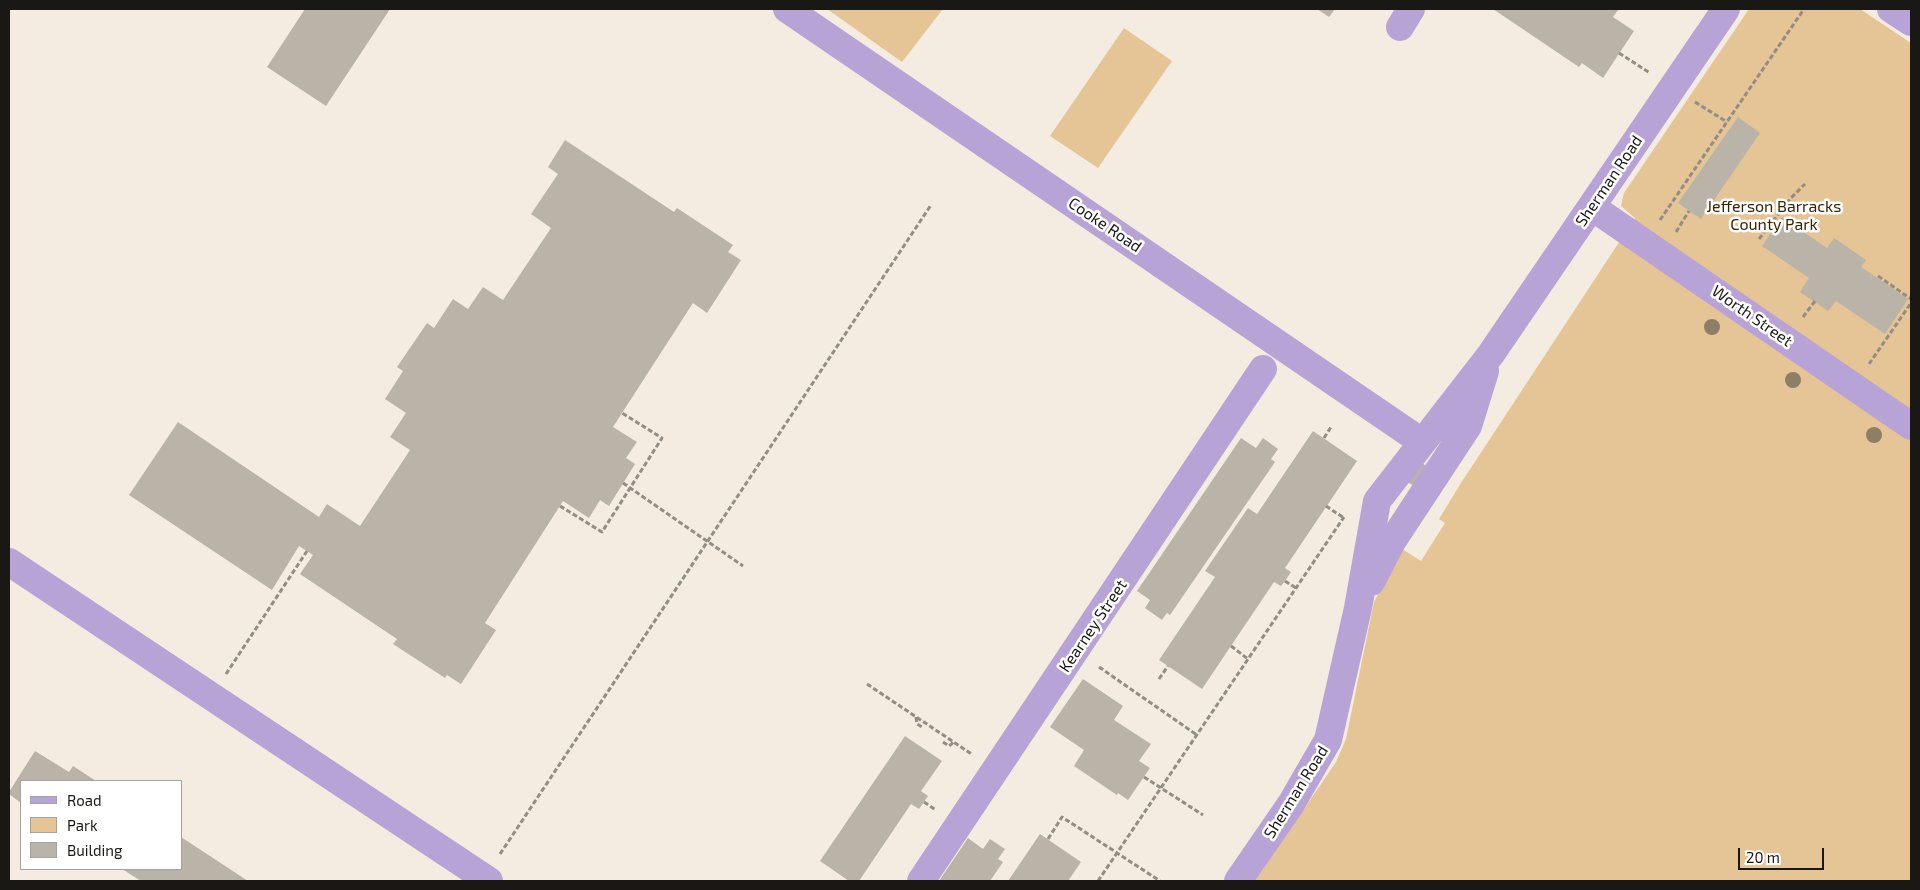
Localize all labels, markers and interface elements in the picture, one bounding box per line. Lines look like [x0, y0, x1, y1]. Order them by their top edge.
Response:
street label: Sherman Road [1571, 132, 1647, 230]
street label: Cooke Road [1065, 193, 1145, 257]
park label: Jefferson Barracks County Park [1707, 197, 1841, 235]
street label: Worth Street [1708, 281, 1796, 351]
street label: Kearney Street [1055, 576, 1131, 676]
street label: Sherman Road [1260, 742, 1332, 842]
legend [20, 780, 182, 870]
text: Road [67, 791, 102, 809]
text: Park [67, 816, 98, 834]
scale bar [1740, 838, 1826, 870]
text: Building [67, 841, 122, 859]
text: 20 m [1746, 848, 1780, 866]

